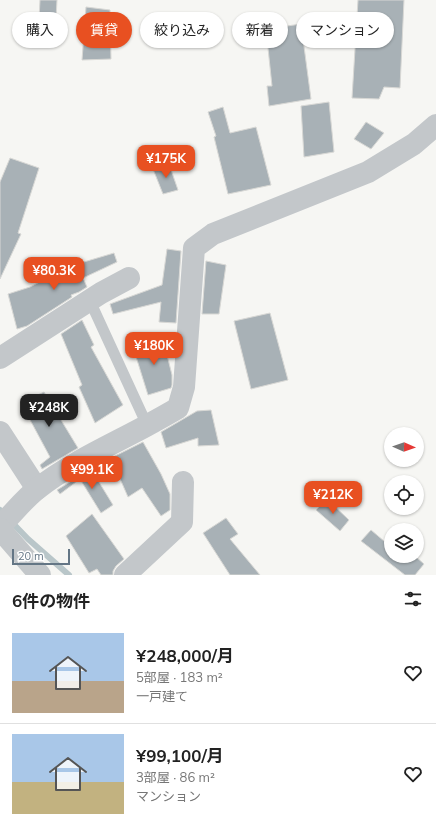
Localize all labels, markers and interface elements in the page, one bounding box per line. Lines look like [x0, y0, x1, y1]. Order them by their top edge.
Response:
chip: 購入 [12, 12, 68, 48]
chip: 賃貸 [76, 12, 132, 48]
chip: 絞り込み [140, 12, 224, 48]
chip: 新着 [232, 12, 288, 48]
chip: マンション [296, 12, 394, 48]
pin: ¥175K [138, 145, 194, 179]
text: ¥175K [146, 150, 186, 166]
pin: ¥80.3K [21, 257, 87, 291]
text: ¥80.3K [32, 262, 76, 278]
pin: ¥180K [126, 332, 182, 366]
text: ¥180K [134, 337, 174, 353]
pin: ¥248K [21, 394, 77, 428]
text: ¥248K [29, 399, 69, 415]
north arrow [384, 427, 424, 467]
map controls [384, 427, 424, 563]
pin: ¥99.1K [59, 456, 125, 490]
text: ¥99.1K [70, 461, 114, 477]
button: locate [384, 475, 424, 515]
pin: ¥212K [305, 481, 361, 515]
text: ¥212K [313, 486, 353, 502]
button: layers [384, 523, 424, 563]
scale bar [12, 547, 70, 566]
text: 20 m [18, 549, 44, 563]
icon: filters [402, 588, 424, 610]
text: 6件の物件 [12, 590, 90, 611]
text: ¥248,000/月 [136, 645, 234, 666]
icon: home [44, 649, 92, 697]
icon: heart [402, 662, 424, 684]
text: 5部屋 · 183 m² [136, 669, 223, 685]
text: 一戸建て [136, 688, 188, 704]
text: ¥99,100/月 [136, 745, 224, 766]
icon: home [44, 750, 92, 798]
icon: heart [402, 763, 424, 785]
text: 3部屋 · 86 m² [136, 769, 215, 785]
text: マンション [136, 788, 201, 804]

